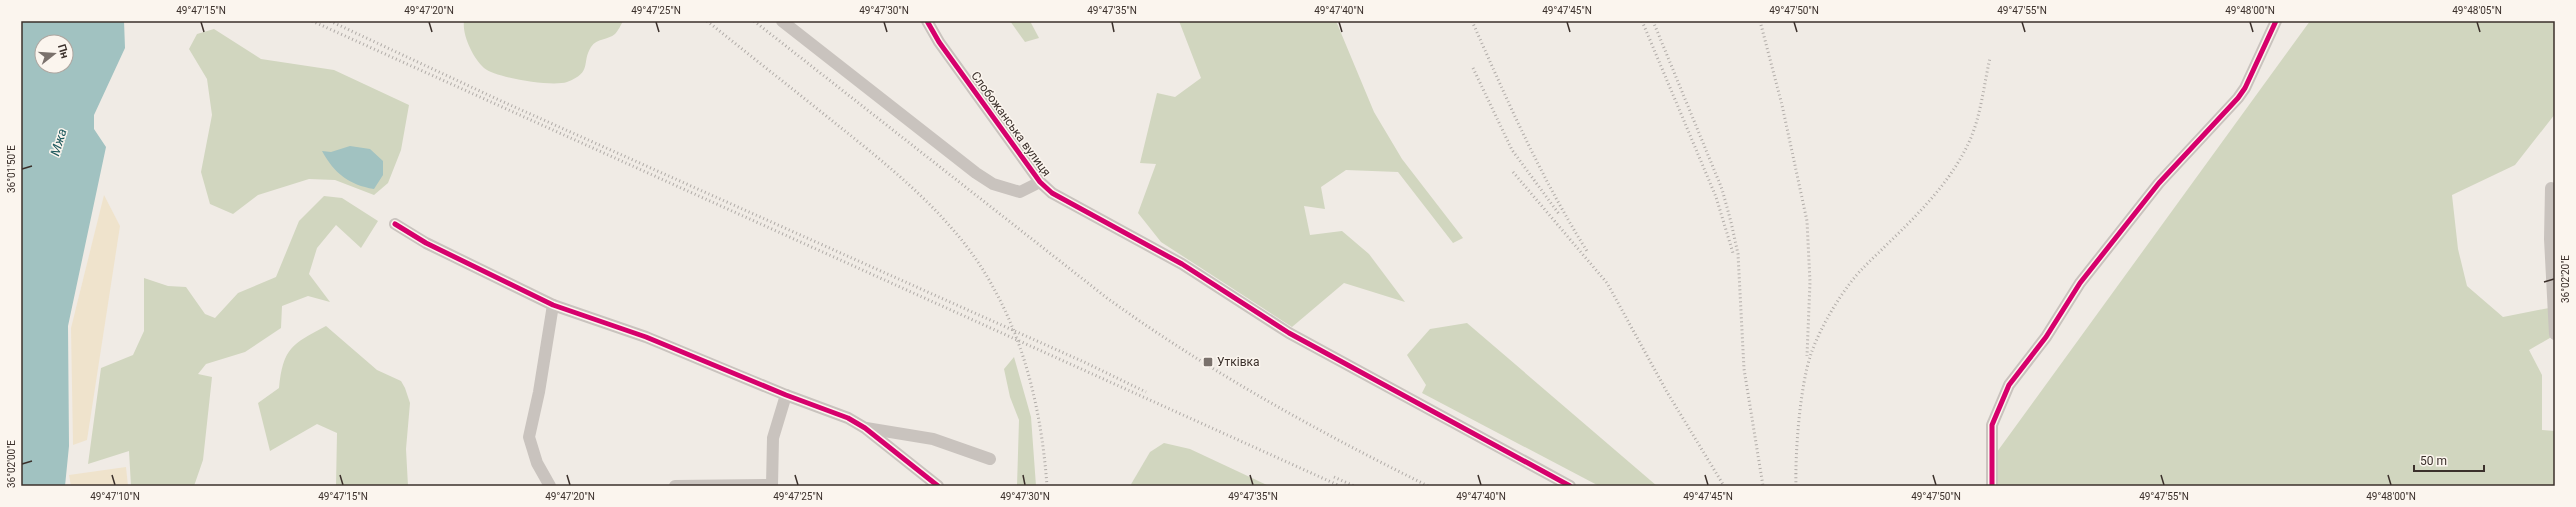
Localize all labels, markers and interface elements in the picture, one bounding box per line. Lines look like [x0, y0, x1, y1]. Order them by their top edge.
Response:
text: 49°47'15"N [176, 5, 226, 16]
text: 49°47'20"N [404, 5, 454, 16]
text: 49°47'25"N [631, 5, 681, 16]
text: 49°47'30"N [859, 5, 909, 16]
text: 49°47'35"N [1087, 5, 1137, 16]
text: 49°47'40"N [1314, 5, 1364, 16]
text: 49°47'45"N [1542, 5, 1592, 16]
text: 49°47'50"N [1769, 5, 1819, 16]
text: 49°47'55"N [1997, 5, 2047, 16]
text: 49°48'00"N [2225, 5, 2275, 16]
text: 49°48'05"N [2452, 5, 2502, 16]
north arrow [34, 34, 74, 74]
text: Пн [55, 43, 71, 60]
street label: Слобожанська вулиця [968, 69, 1054, 179]
water label: Мжа [47, 127, 70, 158]
text: 36°01'50"E [6, 145, 17, 193]
text: 36°02'20"E [2560, 255, 2571, 303]
place label: Уткiвка [1217, 355, 1260, 369]
marker: Уткiвка [1202, 356, 1214, 368]
text: 36°02'00"E [6, 440, 17, 488]
scale bar [2414, 447, 2484, 473]
text: 50 m [2420, 454, 2447, 468]
text: 49°47'10"N [90, 491, 140, 502]
text: 49°47'15"N [318, 491, 368, 502]
text: 49°47'20"N [545, 491, 595, 502]
text: 49°47'25"N [773, 491, 823, 502]
text: 49°47'30"N [1000, 491, 1050, 502]
text: 49°47'35"N [1228, 491, 1278, 502]
text: 49°47'40"N [1456, 491, 1506, 502]
text: 49°47'45"N [1683, 491, 1733, 502]
text: 49°47'50"N [1911, 491, 1961, 502]
text: 49°47'55"N [2139, 491, 2189, 502]
text: 49°48'00"N [2366, 491, 2416, 502]

